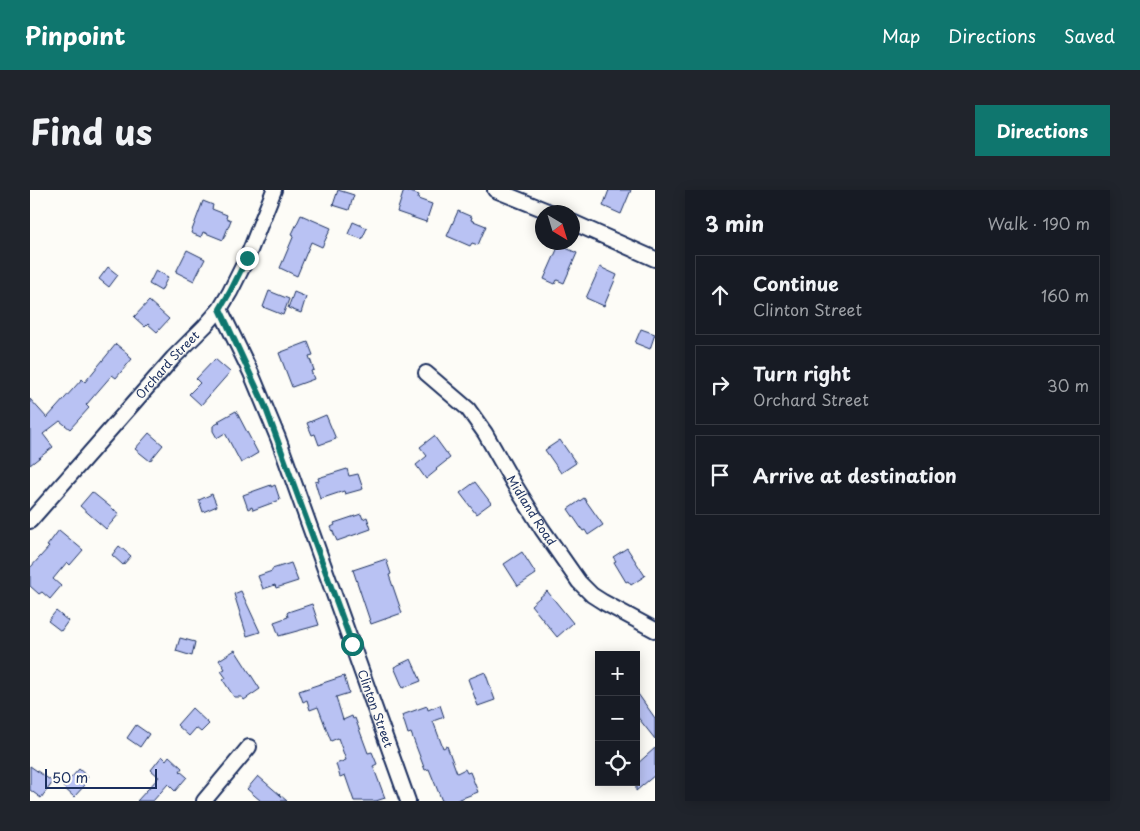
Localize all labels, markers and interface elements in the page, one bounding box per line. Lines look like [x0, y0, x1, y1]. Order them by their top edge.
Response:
text: Pinpoint [25, 17, 126, 53]
text: Map [882, 22, 920, 49]
text: Directions [948, 22, 1036, 49]
text: Saved [1064, 22, 1115, 49]
text: Find us [30, 104, 152, 157]
button: Directions [975, 105, 1110, 156]
north arrow [535, 205, 580, 250]
text: 3 min [705, 207, 764, 239]
text: Walk · 190 m [988, 211, 1090, 235]
route end [236, 247, 259, 270]
text: Continue [753, 269, 839, 297]
icon: ahead [706, 281, 734, 309]
text: 160 m [1041, 283, 1089, 307]
text: Clinton Street [753, 297, 862, 321]
street label: Orchard Street [131, 326, 203, 403]
text: Turn right [753, 359, 851, 387]
icon: right [706, 371, 734, 399]
text: 30 m [1047, 373, 1089, 397]
text: Orchard Street [753, 387, 869, 411]
icon: arrive [706, 461, 734, 489]
text: Arrive at destination [753, 461, 957, 489]
street label: Midland Road [503, 472, 561, 549]
route start [341, 633, 364, 656]
map controls [595, 651, 640, 786]
button: + [595, 651, 640, 696]
street label: Clinton Street [354, 667, 398, 750]
button: − [595, 696, 640, 741]
button: locate [595, 741, 640, 786]
scale bar [45, 766, 158, 789]
text: 50 m [52, 767, 88, 788]

